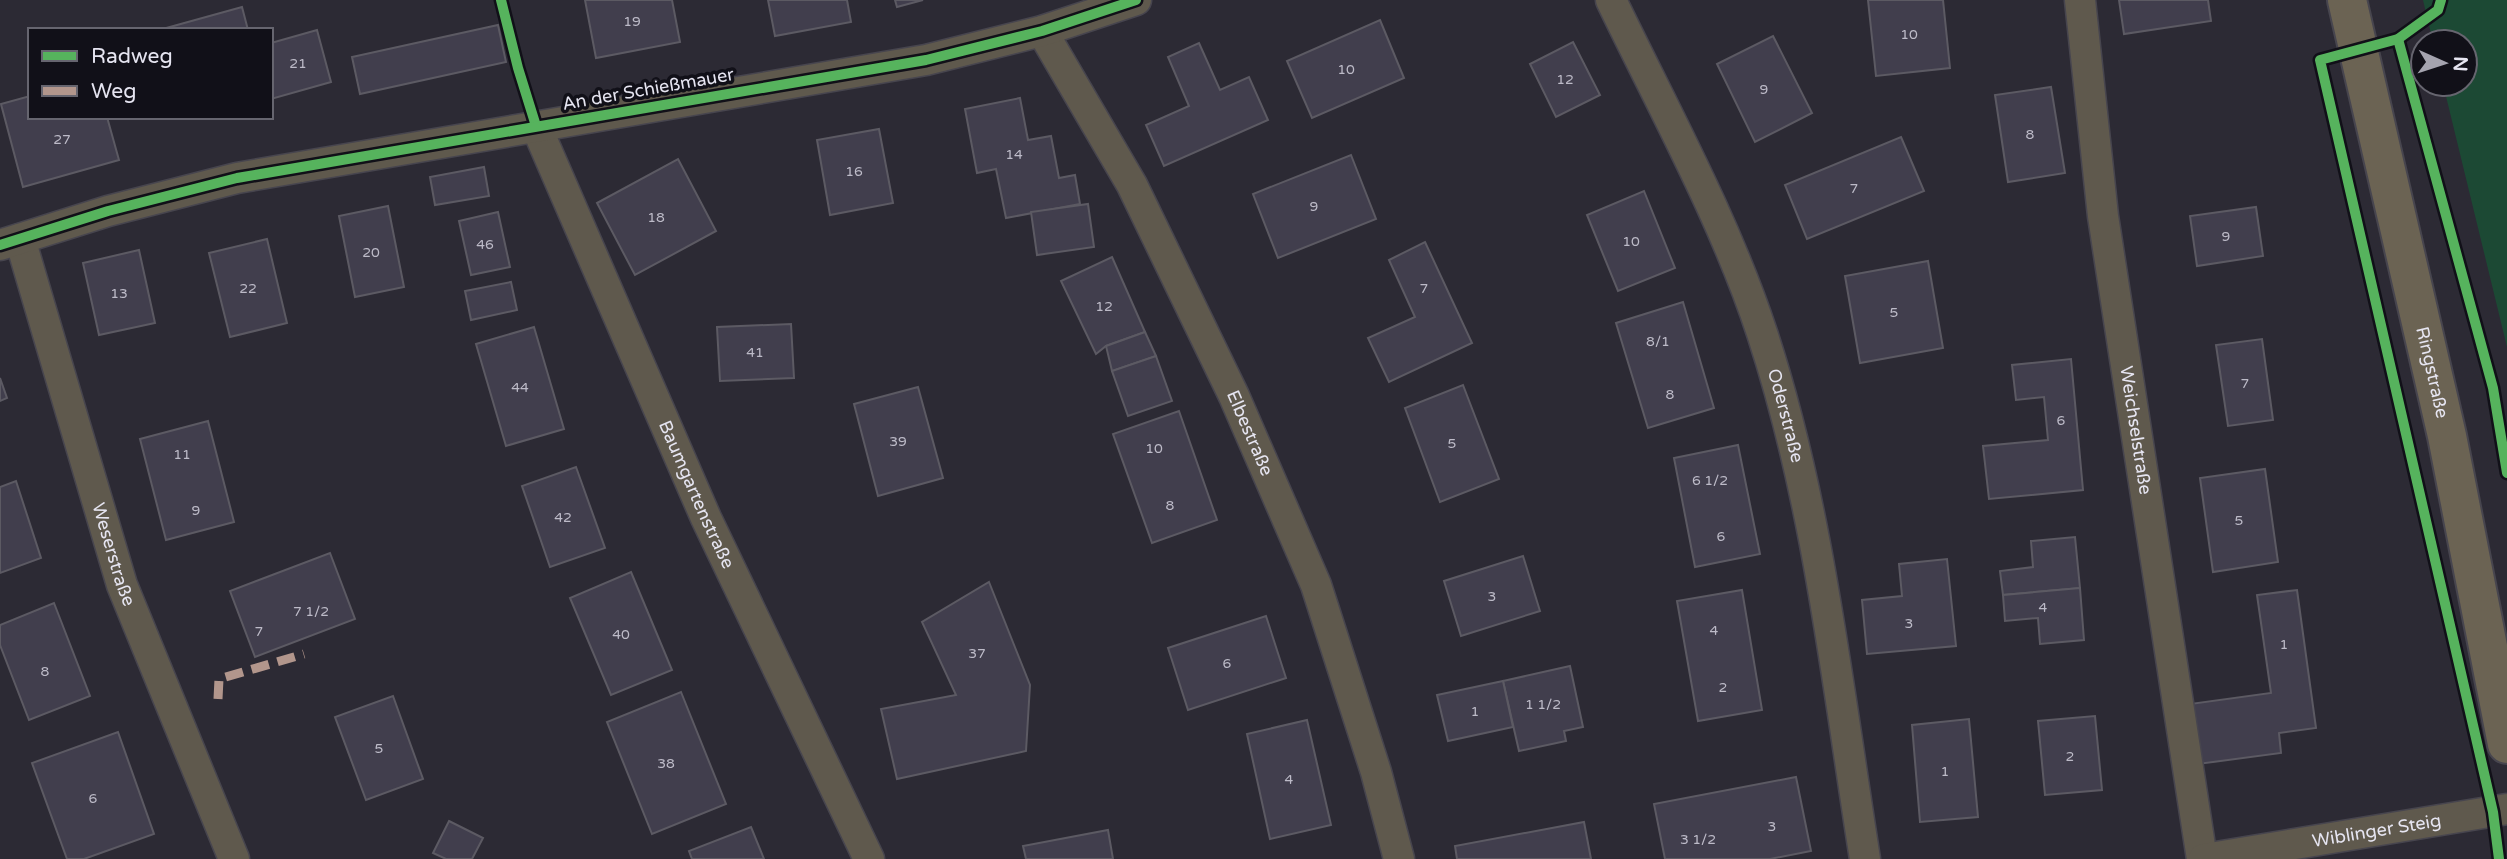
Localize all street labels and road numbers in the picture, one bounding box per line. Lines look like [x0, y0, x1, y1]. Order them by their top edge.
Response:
street label: An der Schießmauer [560, 63, 736, 115]
street label: Ringstraße [2411, 324, 2454, 420]
street label: Weichselstraße [2115, 365, 2157, 496]
street label: Oderstraße [1763, 366, 1809, 465]
street label: Elbestraße [1222, 387, 1278, 479]
street label: Baumgartenstraße [654, 417, 740, 572]
street label: Weserstraße [87, 500, 140, 609]
street label: Wiblinger Steig [2311, 809, 2443, 852]

